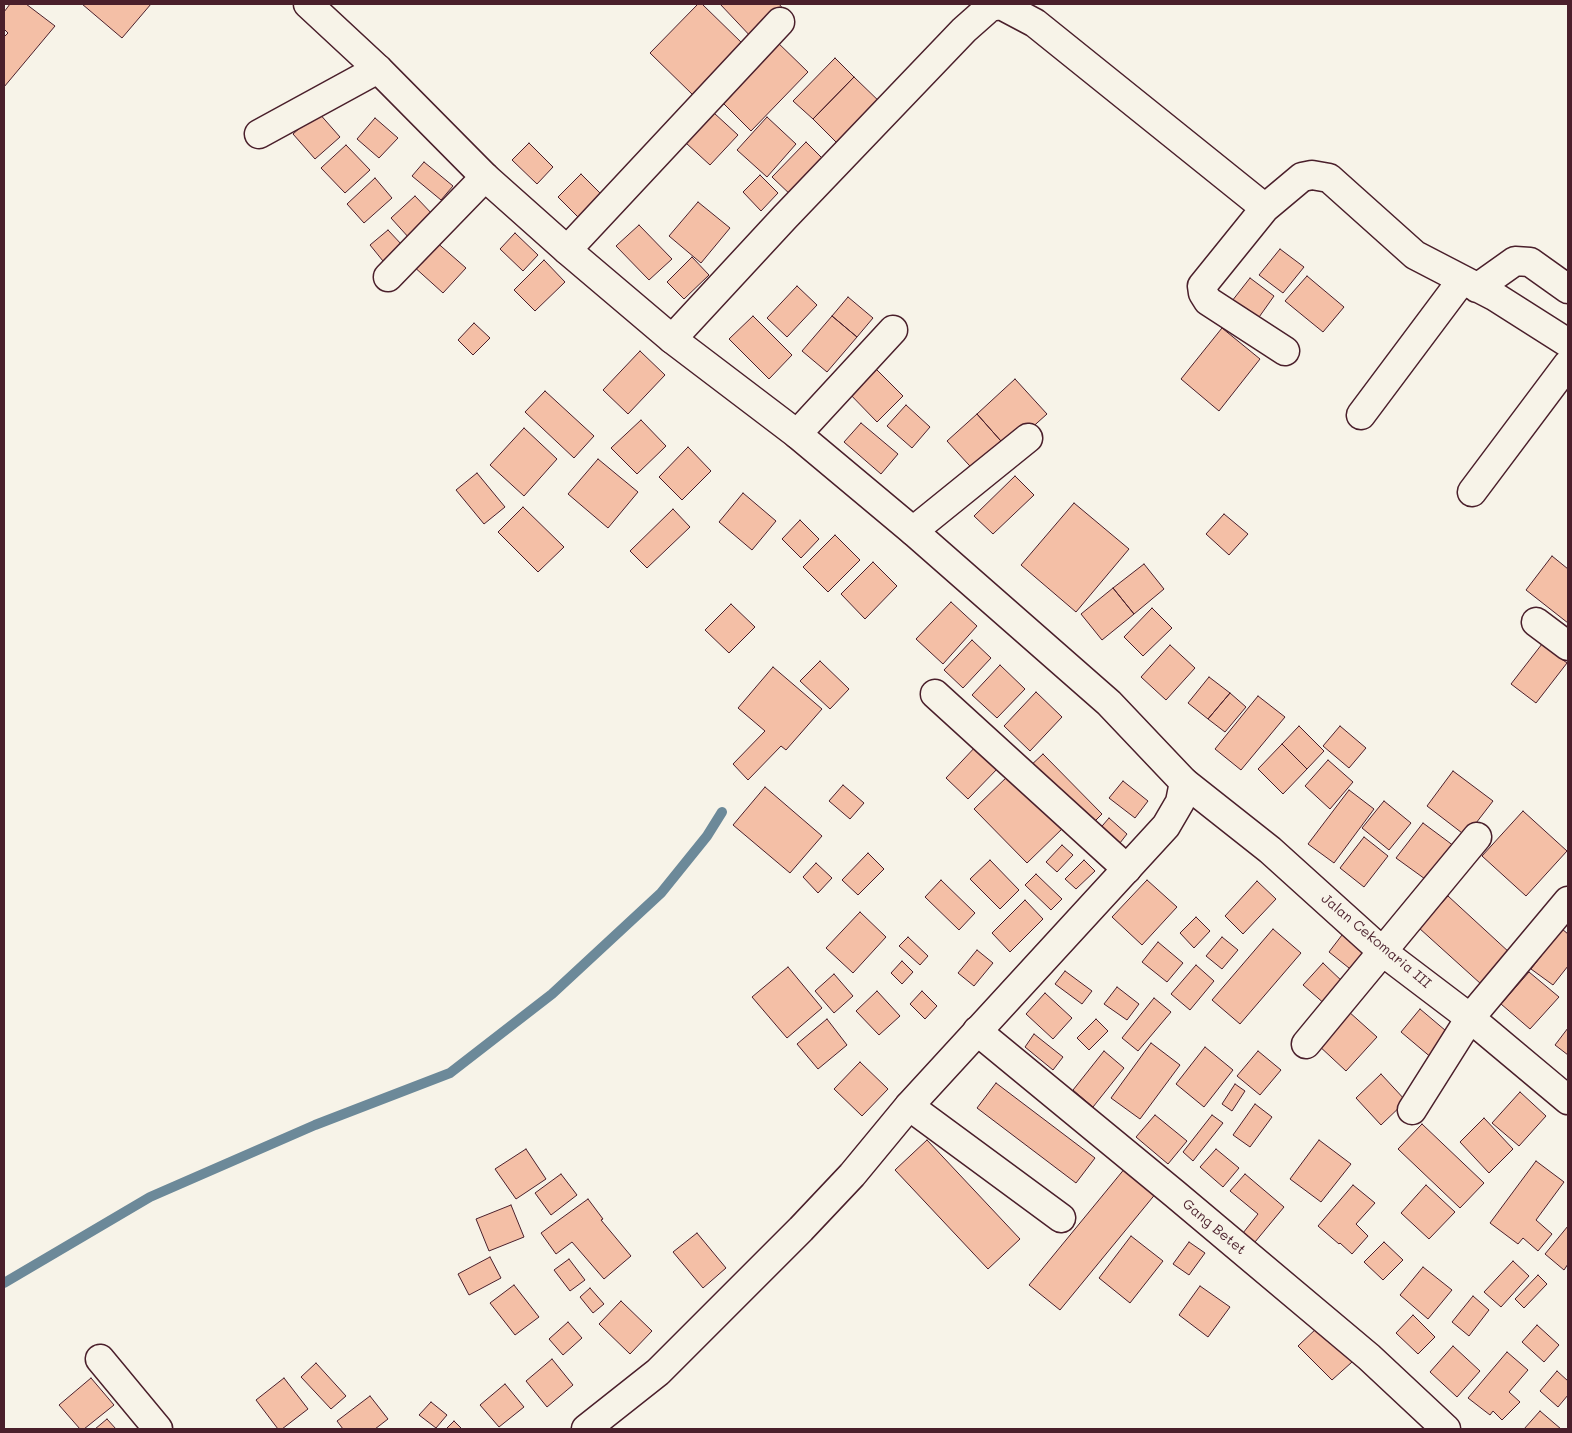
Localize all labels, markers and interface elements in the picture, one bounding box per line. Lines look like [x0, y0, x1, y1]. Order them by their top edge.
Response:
street label: Jalan Cekomaria III [1318, 890, 1434, 992]
street label: Gang Betet [1179, 1196, 1249, 1258]

